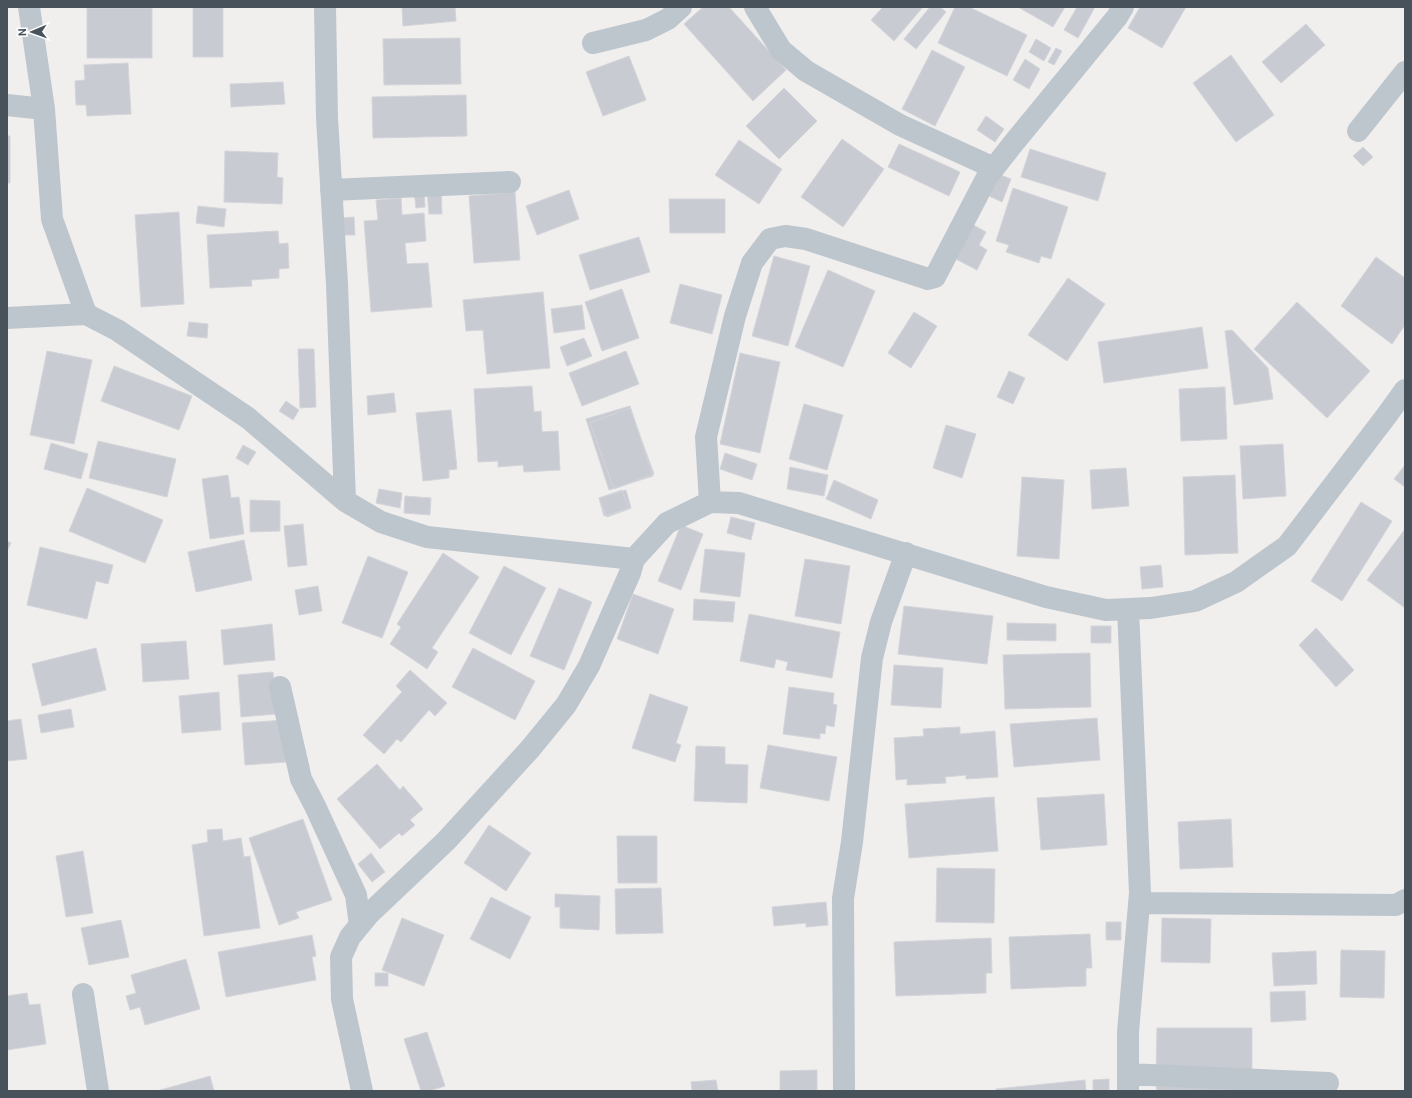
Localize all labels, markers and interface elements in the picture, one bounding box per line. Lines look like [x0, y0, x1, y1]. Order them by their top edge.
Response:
north arrow [12, 12, 52, 52]
text: N [16, 28, 29, 36]

